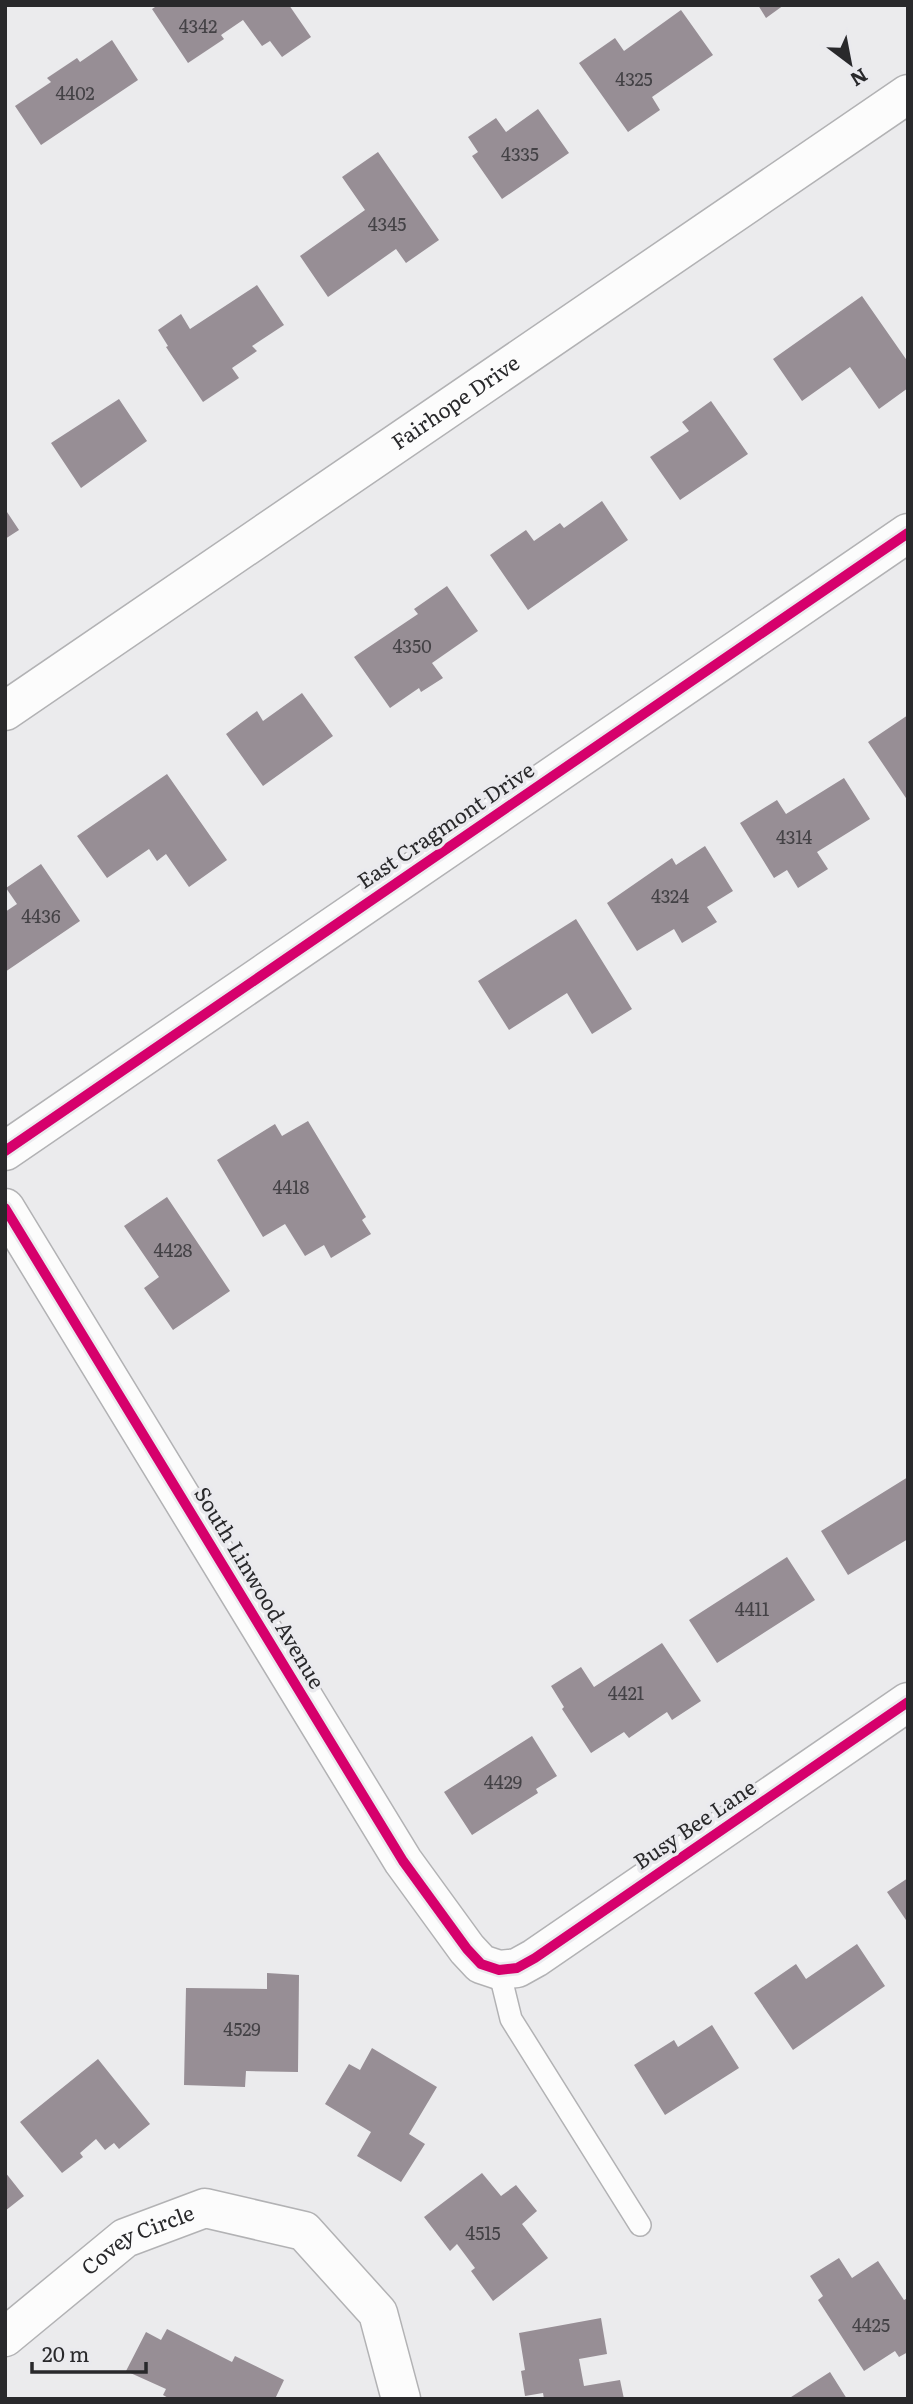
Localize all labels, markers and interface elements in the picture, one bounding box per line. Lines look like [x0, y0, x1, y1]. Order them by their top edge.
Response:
house number: 4342 [179, 12, 217, 39]
north arrow [815, 28, 885, 98]
text: N [845, 62, 874, 94]
house number: 4325 [615, 65, 653, 92]
house number: 4402 [55, 79, 95, 106]
house number: 4335 [501, 140, 539, 167]
house number: 4345 [368, 210, 406, 237]
street label: Fairhope Drive [384, 346, 525, 456]
house number: 4350 [392, 632, 432, 659]
street label: East Cragmont Drive [350, 753, 539, 895]
house number: 4314 [776, 823, 812, 850]
house number: 4324 [651, 882, 689, 909]
house number: 4436 [21, 902, 61, 929]
house number: 4418 [272, 1173, 310, 1200]
house number: 4428 [154, 1236, 193, 1263]
street label: South Linwood Avenue [188, 1480, 334, 1694]
house number: 4411 [735, 1595, 769, 1622]
house number: 4421 [608, 1679, 644, 1706]
house number: 4429 [484, 1768, 522, 1795]
street label: Busy Bee Lane [626, 1770, 761, 1875]
house number: 4529 [223, 2015, 261, 2042]
street label: Covey Circle [73, 2196, 198, 2281]
house number: 4515 [465, 2219, 501, 2246]
house number: 4425 [852, 2311, 890, 2338]
scale bar [32, 2330, 145, 2374]
text: 20 m [42, 2337, 89, 2368]

